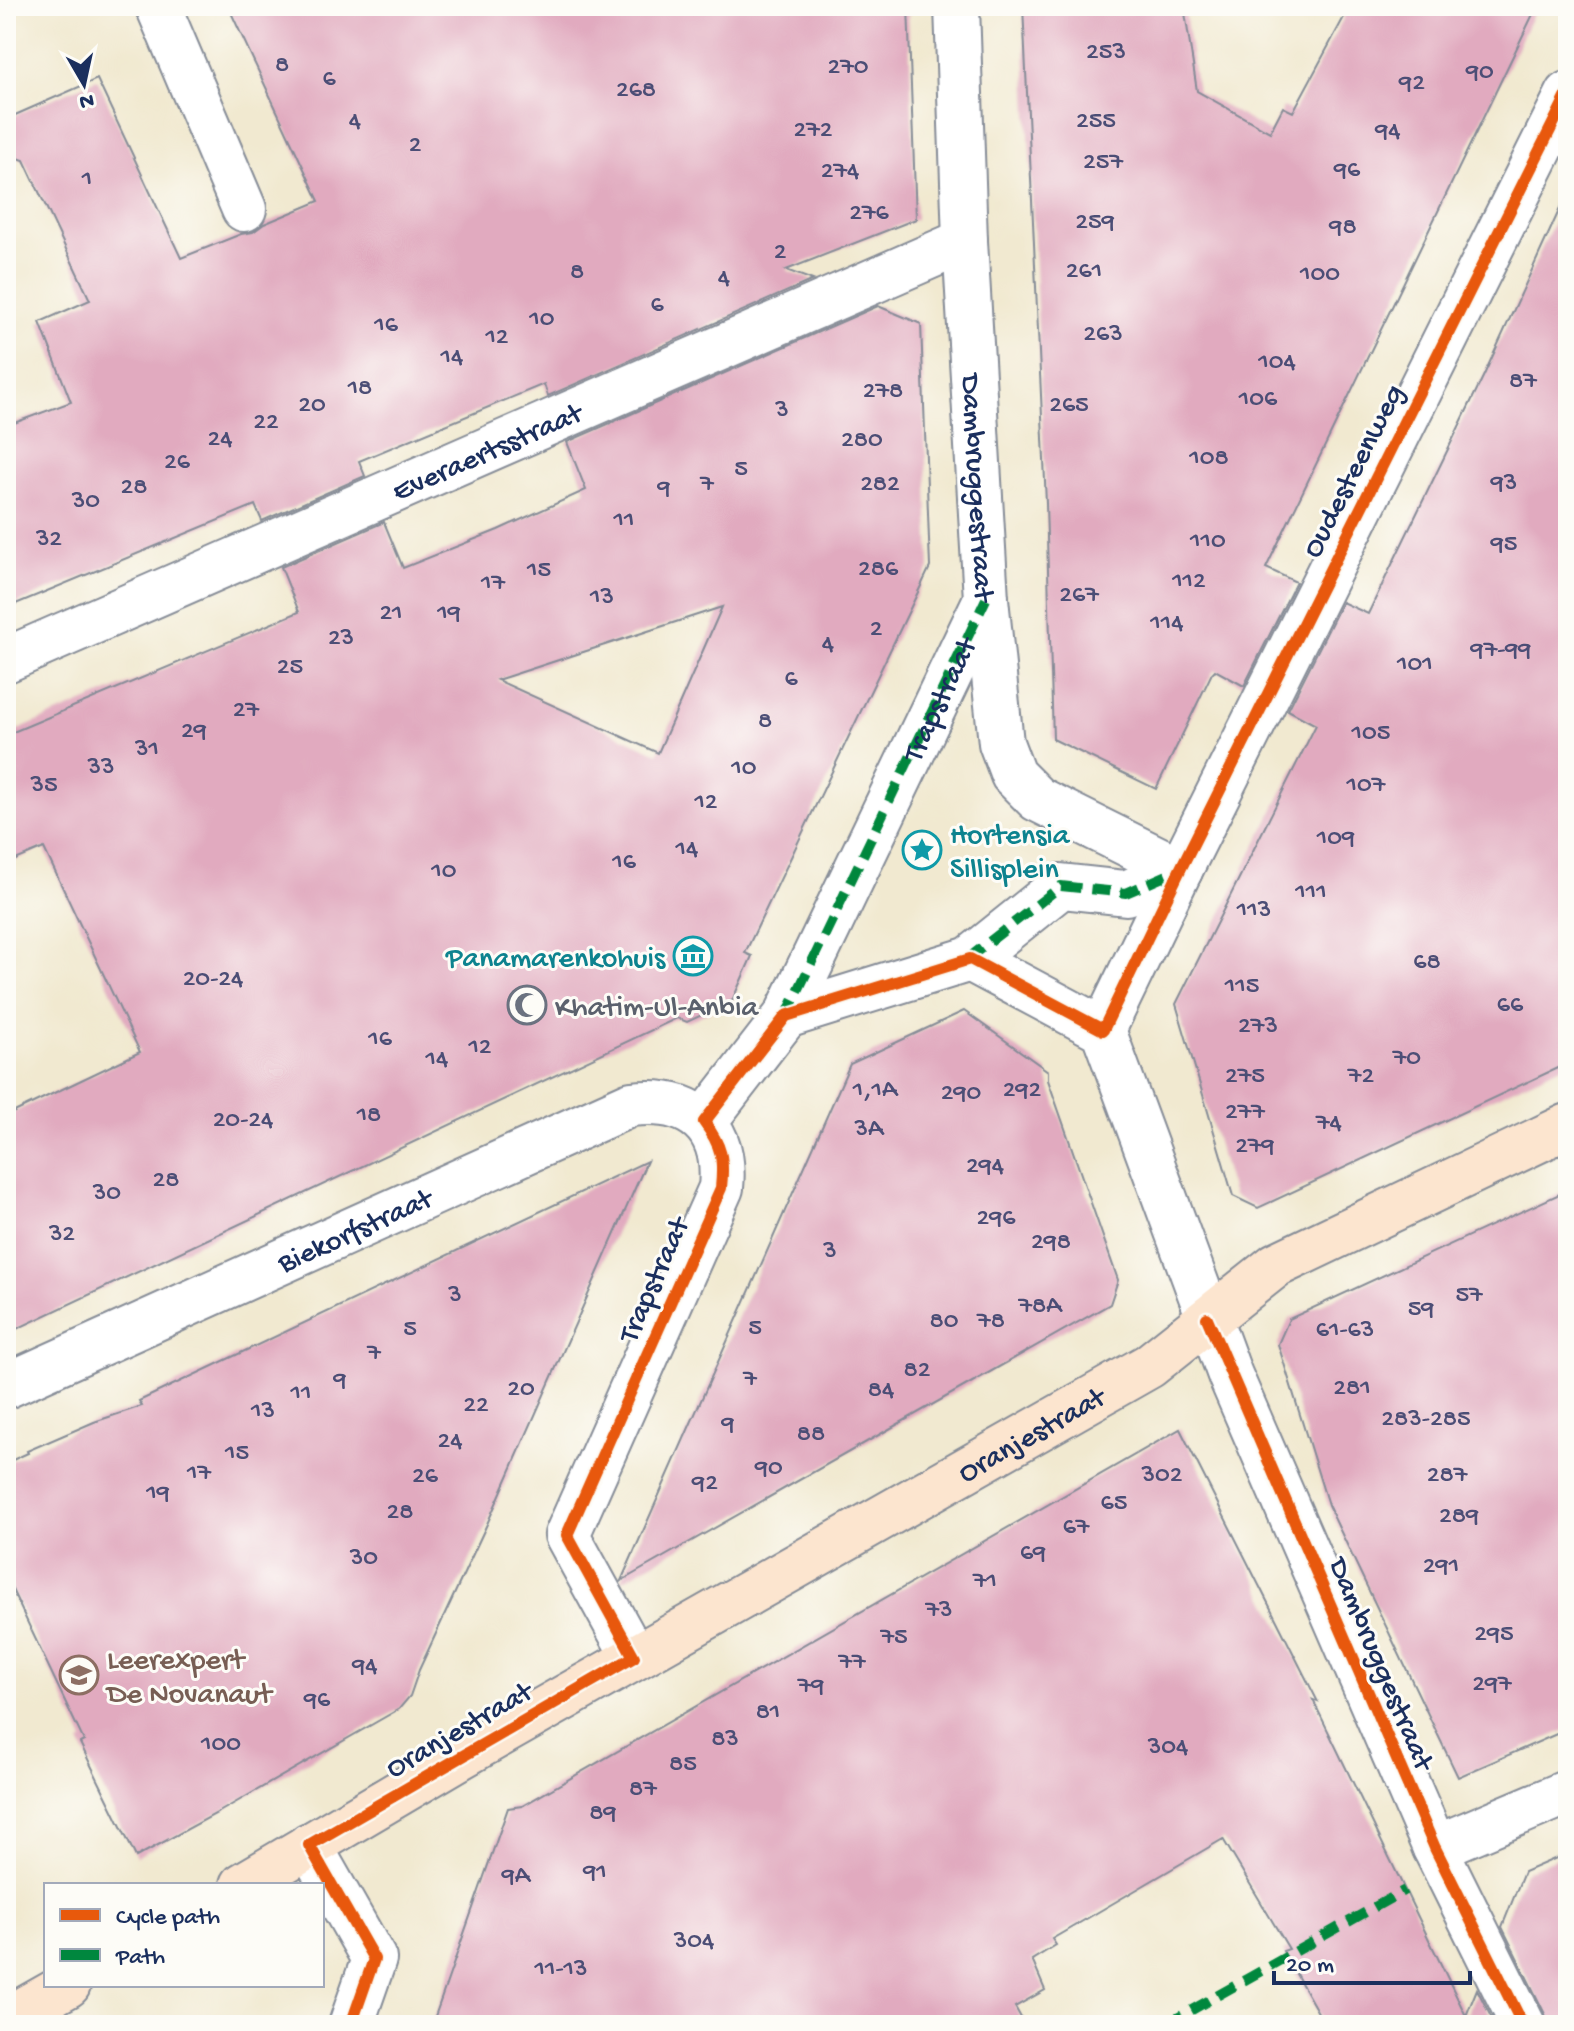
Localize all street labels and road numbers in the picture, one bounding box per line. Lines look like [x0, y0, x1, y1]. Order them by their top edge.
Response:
street label: Dambruggestraat [951, 371, 999, 605]
street label: Oudesteenweg [1296, 380, 1414, 564]
street label: Everaertsstraat [388, 396, 591, 511]
street label: Trapstraat [897, 631, 988, 770]
street label: Biekorfstraat [272, 1182, 441, 1283]
street label: Trapstraat [612, 1210, 700, 1351]
street label: Oranjestraat [953, 1380, 1115, 1493]
street label: Dambruggestraat [1318, 1552, 1440, 1779]
street label: Oranjestraat [381, 1675, 542, 1788]

